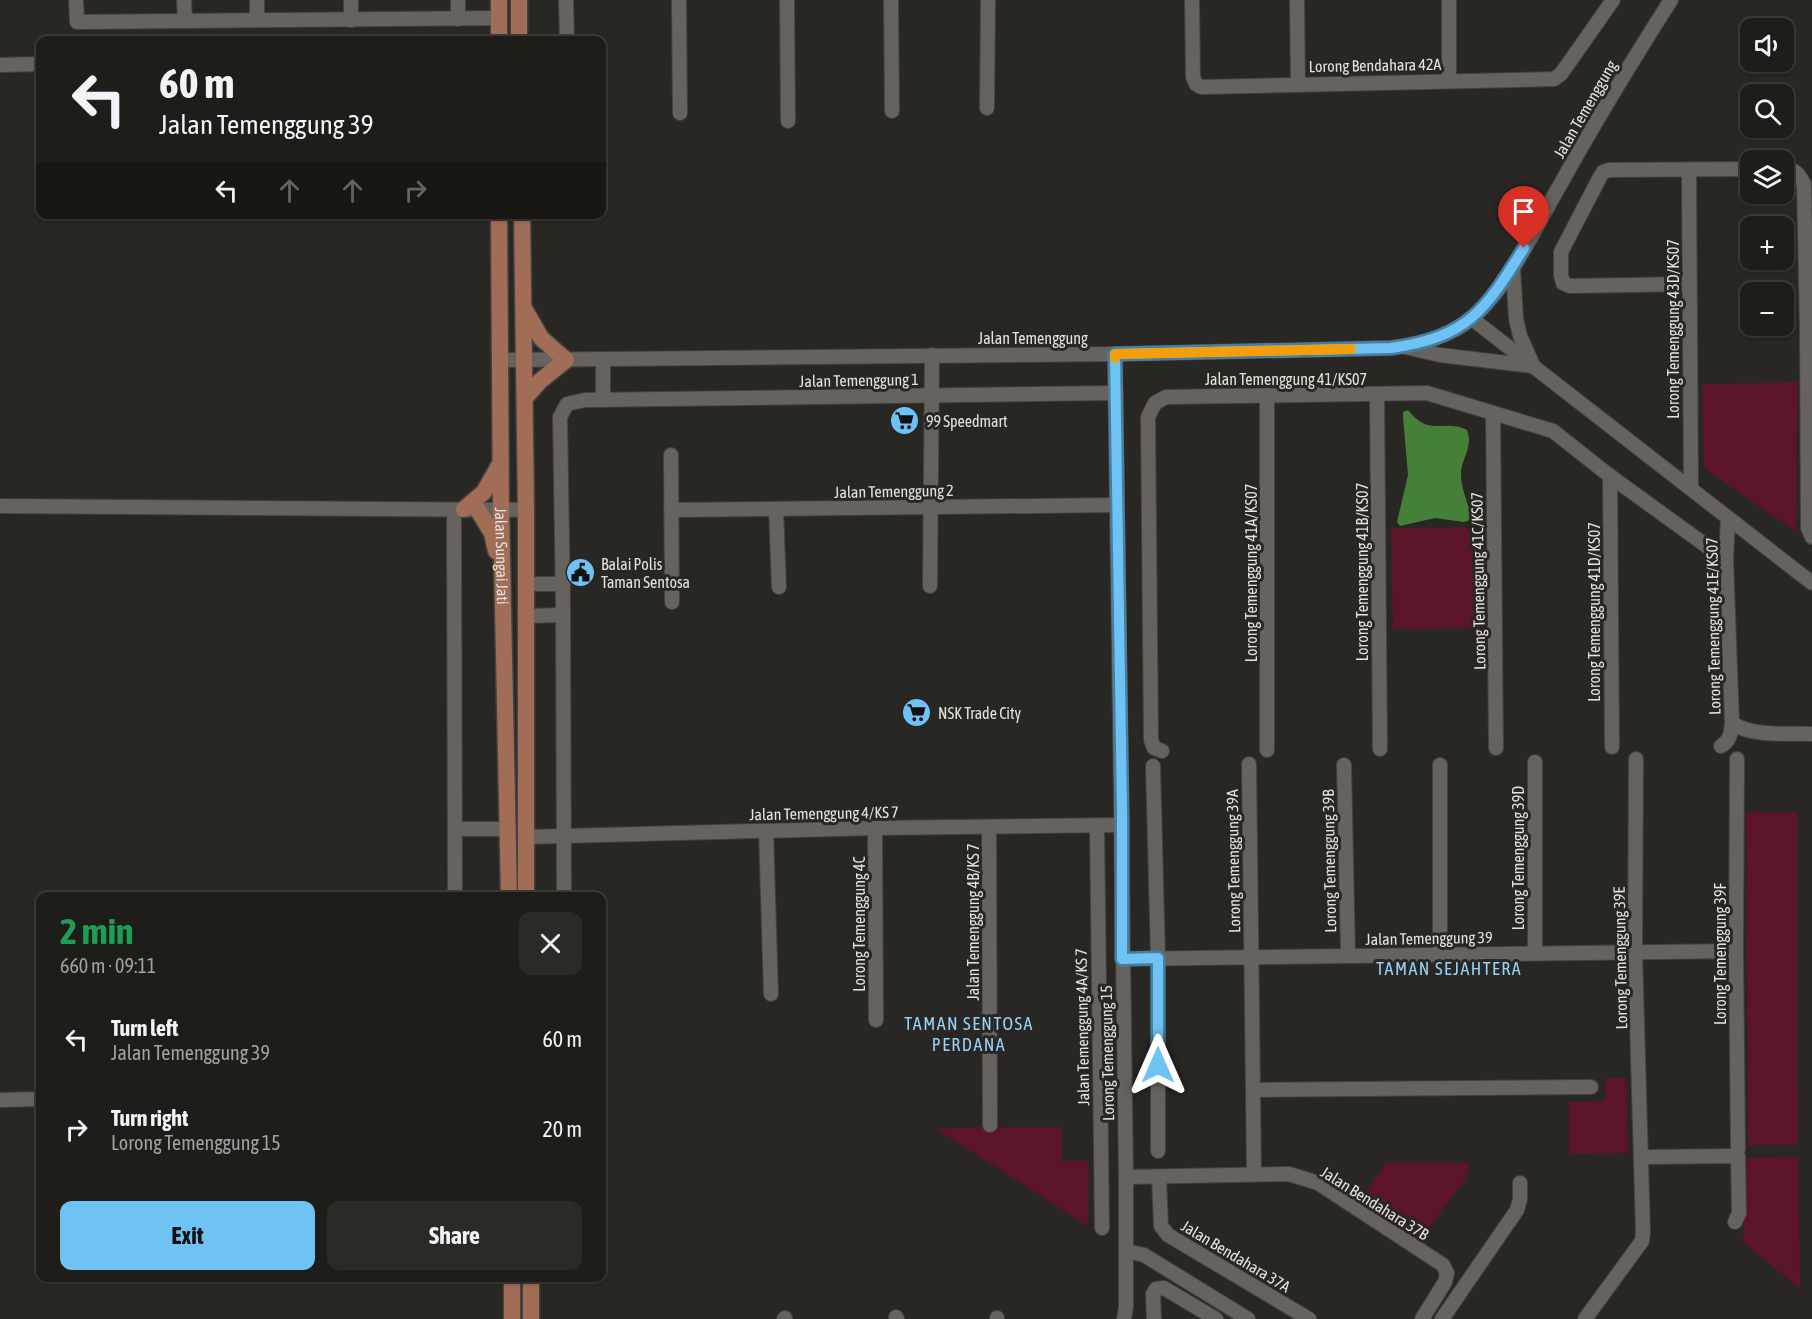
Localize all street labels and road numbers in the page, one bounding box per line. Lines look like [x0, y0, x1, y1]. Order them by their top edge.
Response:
street label: Lorong Bendahara 42A [1309, 55, 1442, 76]
street label: Jalan Temenggung [1550, 57, 1621, 162]
street label: Lorong Temenggung 43D/KS07 [1664, 239, 1683, 419]
street label: Jalan Temenggung [978, 329, 1088, 348]
street label: Jalan Temenggung 1 [799, 370, 919, 391]
street label: Jalan Temenggung 41/KS07 [1205, 370, 1367, 389]
street label: Jalan Temenggung 2 [834, 481, 954, 502]
street label: Lorong Temenggung 41B/KS07 [1353, 483, 1372, 661]
street label: Lorong Temenggung 41A/KS07 [1242, 484, 1261, 662]
street label: Lorong Temenggung 41C/KS07 [1467, 492, 1490, 670]
street label: Jalan Sungai Jati [492, 507, 512, 605]
street label: Lorong Temenggung 41D/KS07 [1585, 522, 1604, 702]
street label: Lorong Temenggung 41E/KS07 [1702, 537, 1725, 715]
street label: Lorong Temenggung 39D [1509, 786, 1528, 930]
street label: Lorong Temenggung 39A [1223, 789, 1244, 933]
street label: Lorong Temenggung 39B [1319, 789, 1340, 933]
street label: Jalan Temenggung 4/KS 7 [749, 803, 899, 824]
street label: Jalan Temenggung 4B/KS 7 [964, 844, 983, 1000]
street label: Lorong Temenggung 4C [850, 856, 869, 992]
street label: Lorong Temenggung 39F [1711, 882, 1730, 1025]
street label: Lorong Temenggung 39E [1610, 886, 1631, 1029]
street label: Jalan Temenggung 39 [1365, 928, 1493, 949]
street label: Jalan Temenggung 4A/KS 7 [1072, 948, 1093, 1106]
street label: Lorong Temenggung 15 [1097, 985, 1118, 1121]
street label: Jalan Bendahara 37B [1318, 1163, 1433, 1244]
street label: Jalan Bendahara 37A [1178, 1216, 1294, 1296]

